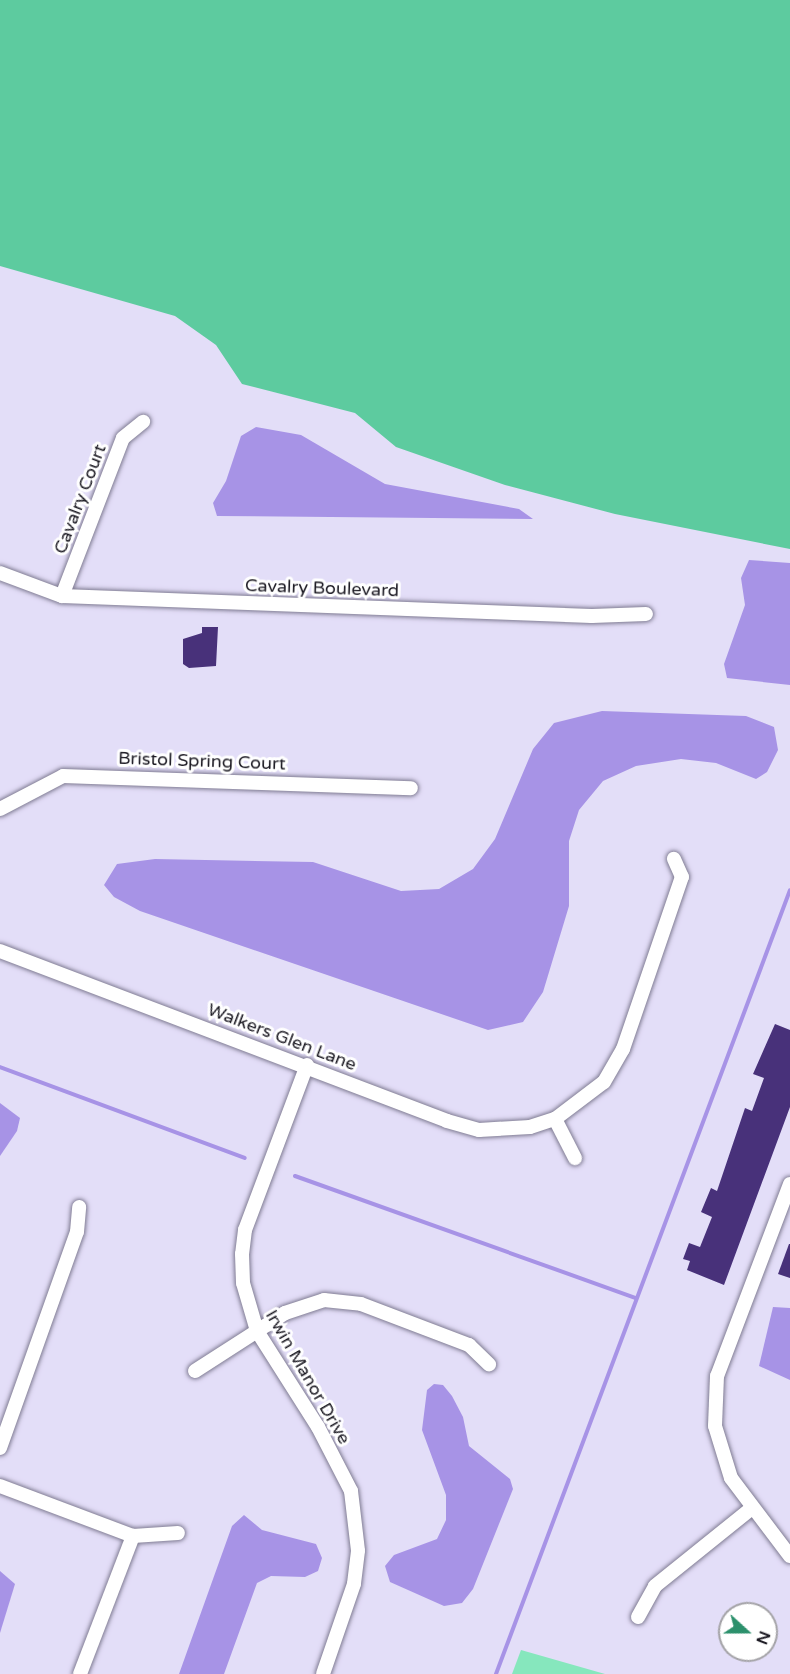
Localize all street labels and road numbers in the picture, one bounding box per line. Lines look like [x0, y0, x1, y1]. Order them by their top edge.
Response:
street label: Cavalry Court [49, 441, 111, 557]
street label: Cavalry Boulevard [245, 575, 399, 601]
street label: Bristol Spring Court [118, 747, 286, 775]
street label: Walkers Glen Lane [205, 999, 359, 1075]
street label: Irwin Manor Drive [261, 1306, 355, 1448]

